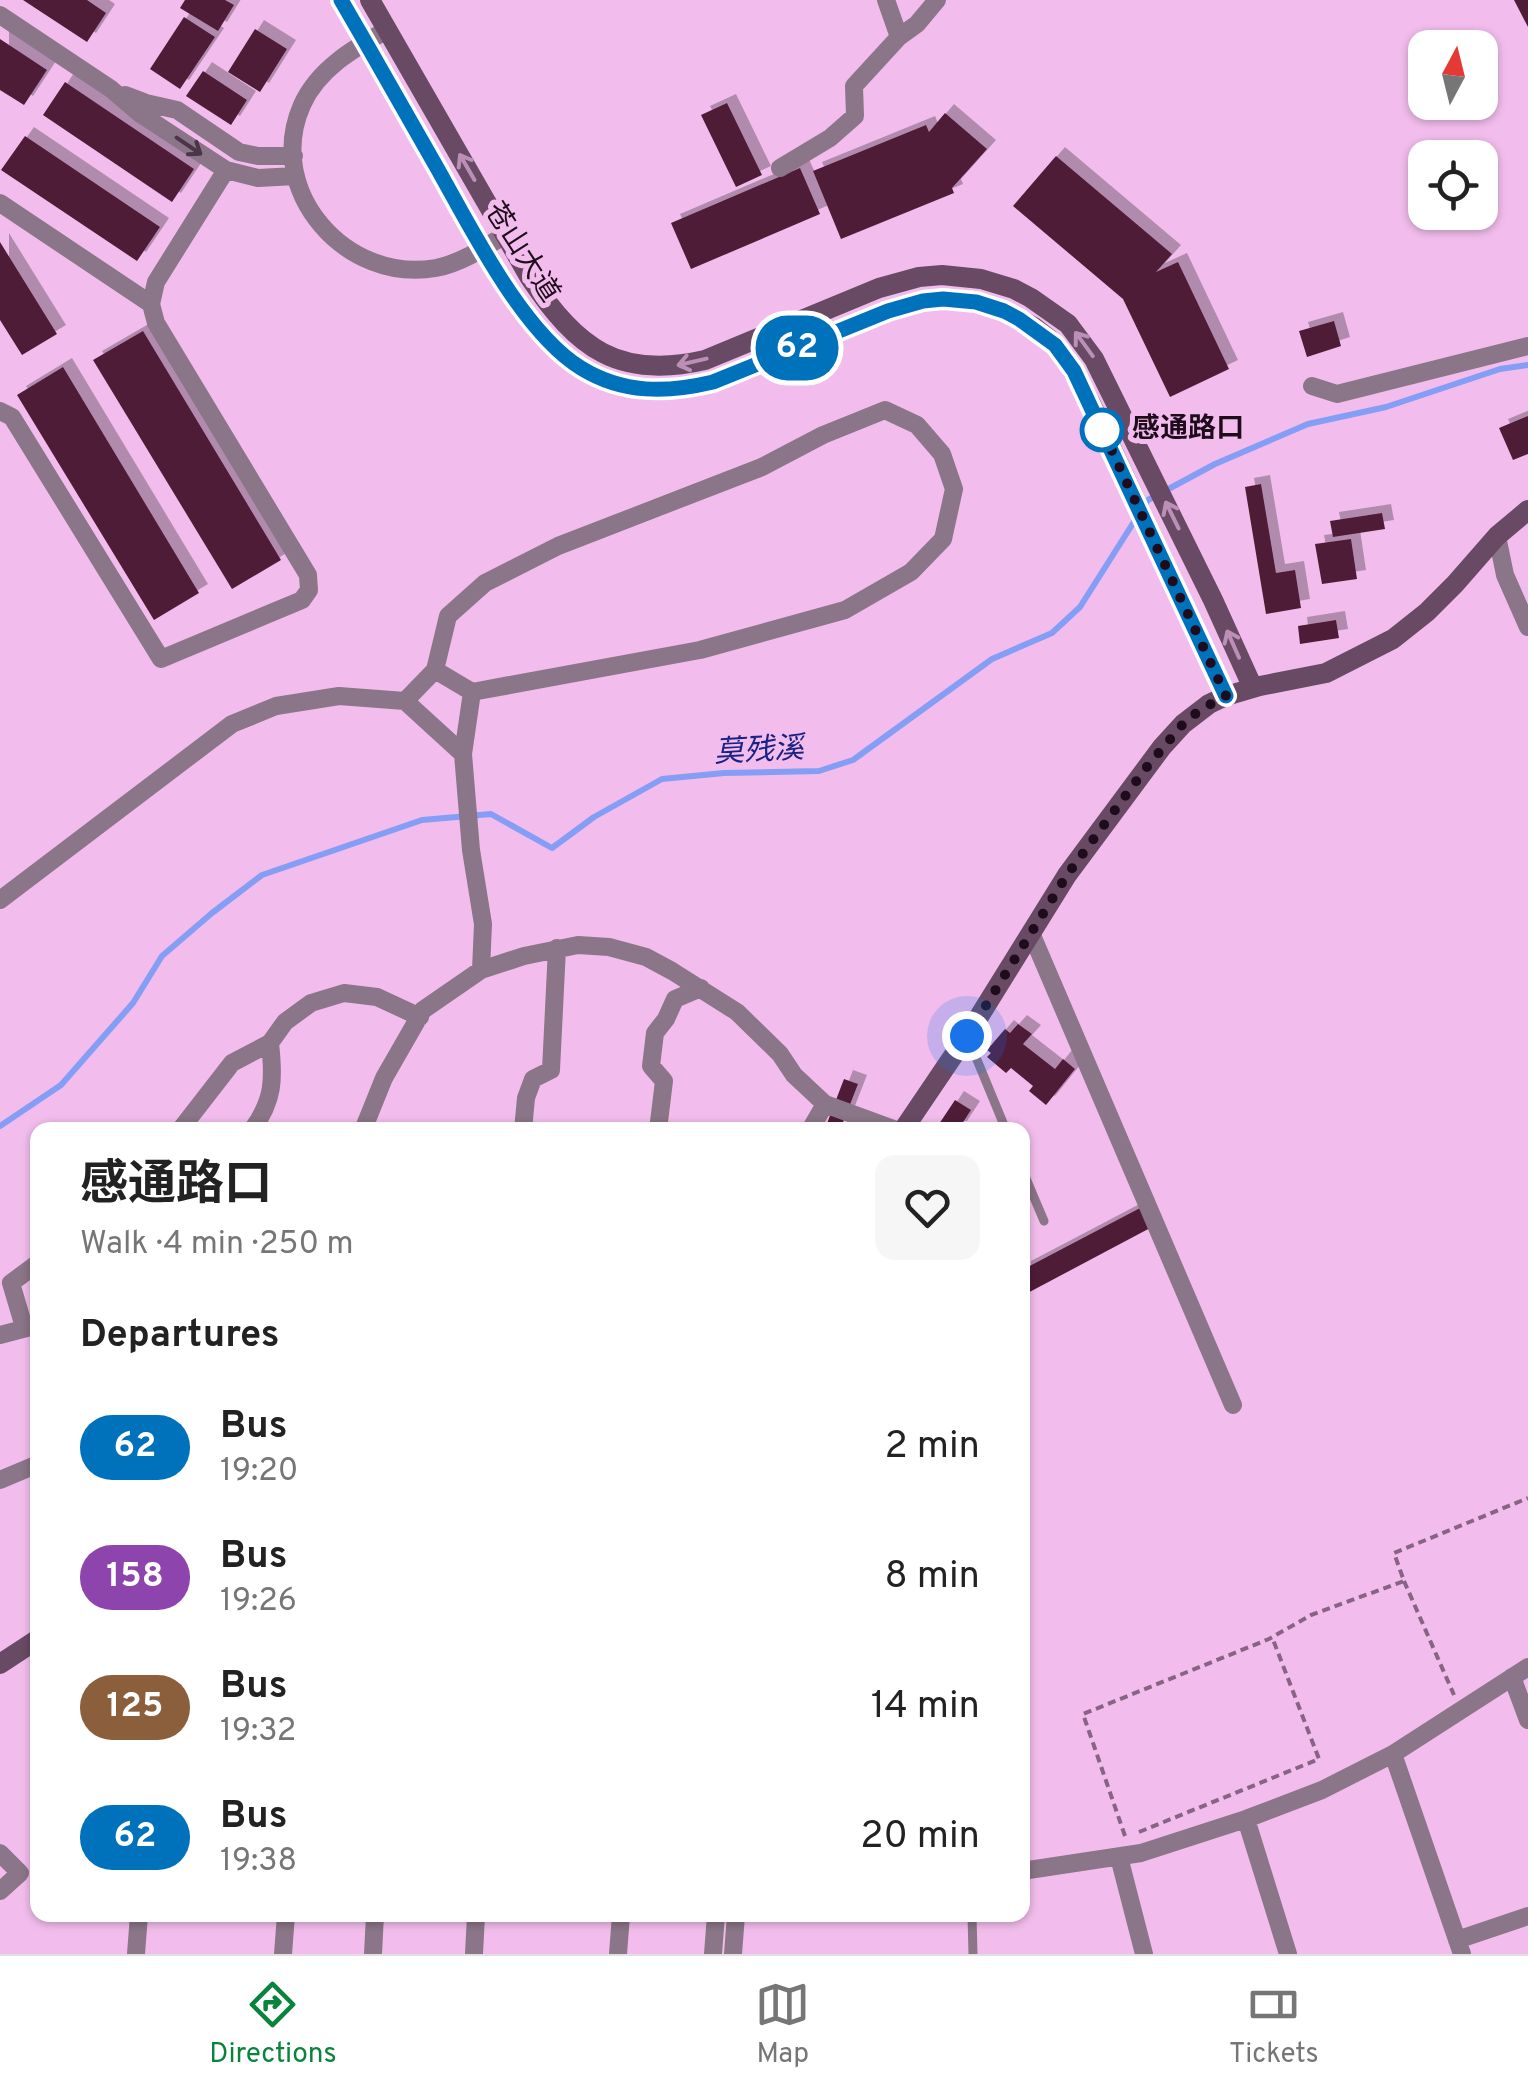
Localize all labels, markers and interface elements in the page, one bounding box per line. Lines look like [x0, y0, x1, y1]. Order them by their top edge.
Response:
north arrow [1408, 30, 1498, 120]
map controls [1408, 30, 1498, 230]
one-way arrow [175, 136, 203, 157]
button: locate [1408, 140, 1498, 230]
one-way arrow [456, 153, 476, 182]
street label: 苍山大道 [475, 196, 567, 310]
line badge: 62 [752, 316, 842, 380]
text: 62 [776, 326, 818, 370]
one-way arrow [1073, 331, 1094, 358]
one-way arrow [677, 354, 709, 372]
marker: 感通路口 [1081, 409, 1123, 451]
place label: 感通路口 [1132, 412, 1244, 448]
one-way arrow [1161, 501, 1180, 531]
one-way arrow [1222, 630, 1241, 660]
water label: 莫残溪 [713, 731, 808, 773]
your location [942, 1011, 992, 1061]
button: heart [875, 1155, 980, 1260]
text: 感通路口 [80, 1157, 272, 1217]
text: Walk · 4 min · 250 m [80, 1225, 354, 1265]
text: Departures [80, 1312, 280, 1361]
text: Bus [220, 1403, 287, 1452]
text: 2 min [885, 1423, 980, 1472]
text: 62 [114, 1425, 156, 1469]
text: 19:20 [220, 1452, 298, 1492]
text: Bus [220, 1533, 287, 1582]
text: 8 min [885, 1553, 980, 1602]
text: 158 [106, 1555, 164, 1599]
text: 19:26 [220, 1582, 297, 1622]
text: Bus [220, 1663, 287, 1712]
text: 14 min [871, 1683, 980, 1732]
text: 125 [107, 1685, 163, 1729]
text: 19:32 [220, 1712, 296, 1752]
text: Bus [220, 1793, 287, 1842]
text: 20 min [860, 1813, 980, 1862]
text: 62 [114, 1815, 156, 1859]
text: 19:38 [220, 1842, 297, 1882]
tab: Directions [209, 1977, 337, 2073]
tab: Map [755, 1977, 810, 2073]
tab: Tickets [1229, 1977, 1319, 2073]

